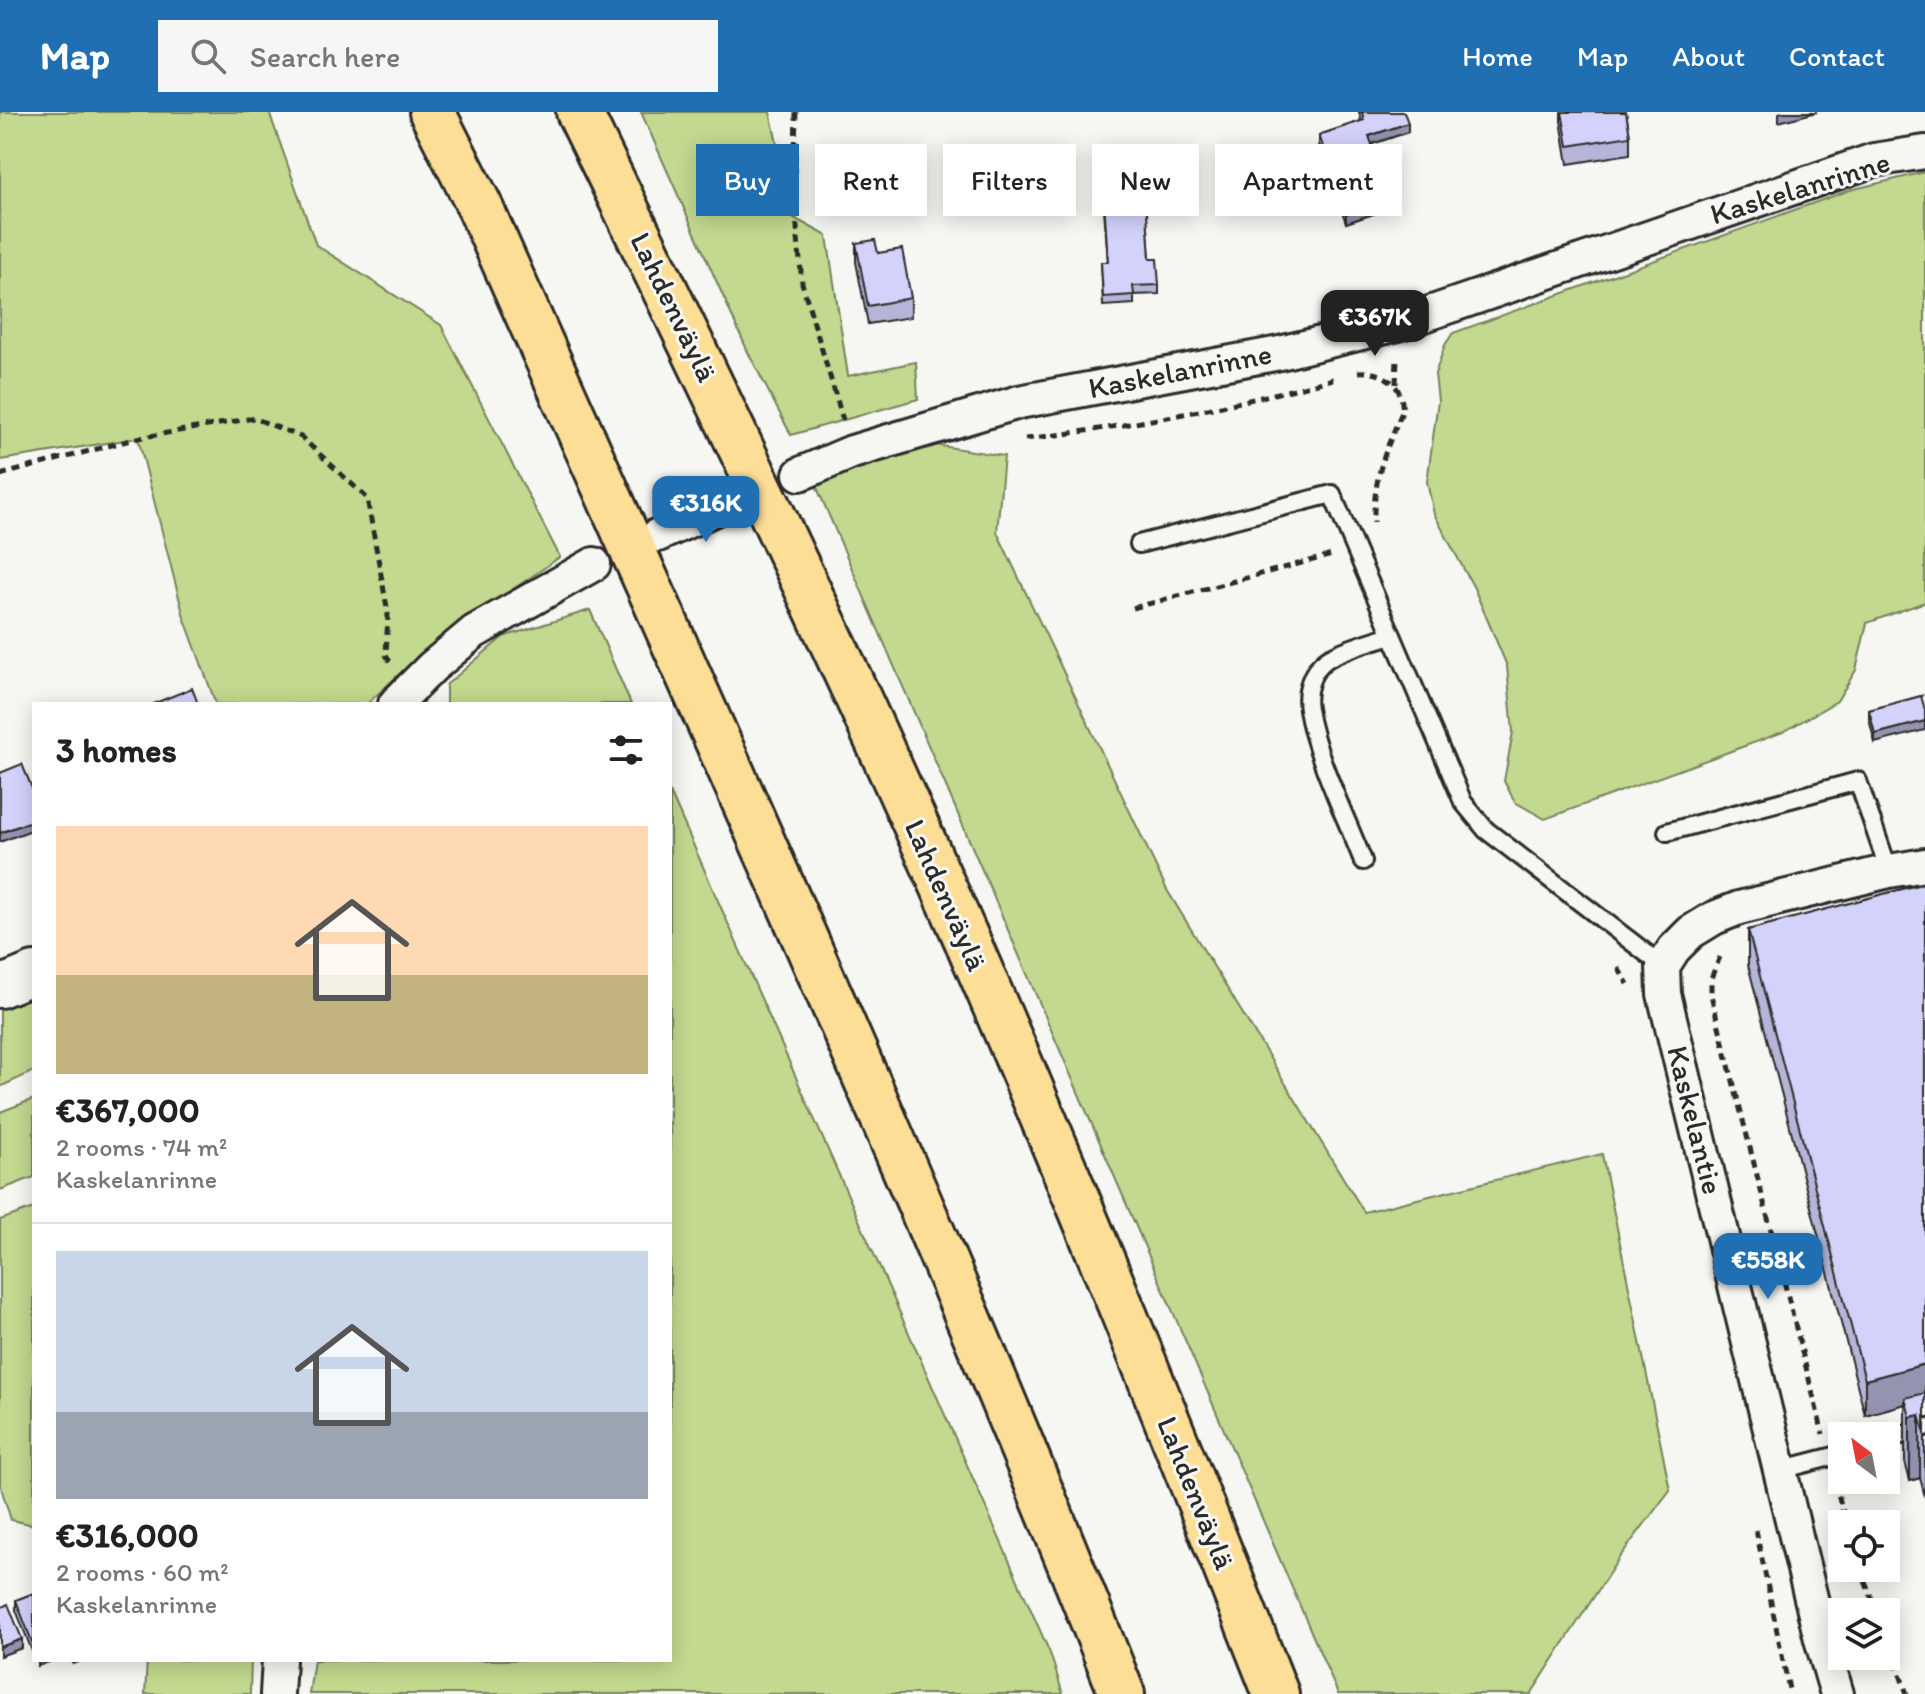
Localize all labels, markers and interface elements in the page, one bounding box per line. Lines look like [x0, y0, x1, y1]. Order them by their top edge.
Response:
search box [158, 20, 718, 92]
text: Map [40, 33, 110, 79]
icon: search [186, 34, 230, 78]
text: Search here [250, 38, 400, 75]
text: Home [1462, 39, 1533, 73]
text: Map [1577, 39, 1628, 73]
text: About [1672, 39, 1745, 73]
text: Contact [1789, 39, 1885, 73]
street label: Kaskelanrinne [1706, 143, 1894, 232]
chip: Buy [696, 144, 799, 216]
chip: Rent [815, 144, 927, 216]
chip: Filters [943, 144, 1076, 216]
chip: New [1092, 144, 1199, 216]
chip: Apartment [1215, 144, 1402, 216]
street label: Lahdenväylä [622, 226, 727, 388]
pin: €367K [1319, 290, 1431, 358]
text: €367K [1339, 300, 1411, 332]
street label: Kaskelanrinne [1085, 335, 1275, 406]
pin: €316K [650, 476, 762, 544]
text: €316K [670, 486, 742, 518]
icon: filters [604, 728, 648, 772]
text: 3 homes [56, 730, 177, 771]
street label: Lahdenväylä [897, 813, 996, 977]
icon: home [280, 878, 424, 1022]
street label: Kaskelantie [1659, 1042, 1732, 1198]
text: €367,000 [56, 1090, 200, 1131]
text: 2 rooms · 74 m² [56, 1131, 227, 1163]
text: Kaskelanrinne [56, 1163, 217, 1195]
pin: €558K [1712, 1233, 1824, 1301]
text: €558K [1731, 1243, 1805, 1275]
icon: home [280, 1303, 424, 1447]
street label: Lahdenväylä [1149, 1411, 1244, 1575]
north arrow [1828, 1422, 1900, 1494]
map controls [1828, 1422, 1900, 1670]
button: locate [1828, 1510, 1900, 1582]
text: €316,000 [56, 1515, 199, 1556]
text: 2 rooms · 60 m² [56, 1556, 229, 1588]
text: Kaskelanrinne [56, 1588, 217, 1620]
button: layers [1828, 1598, 1900, 1670]

